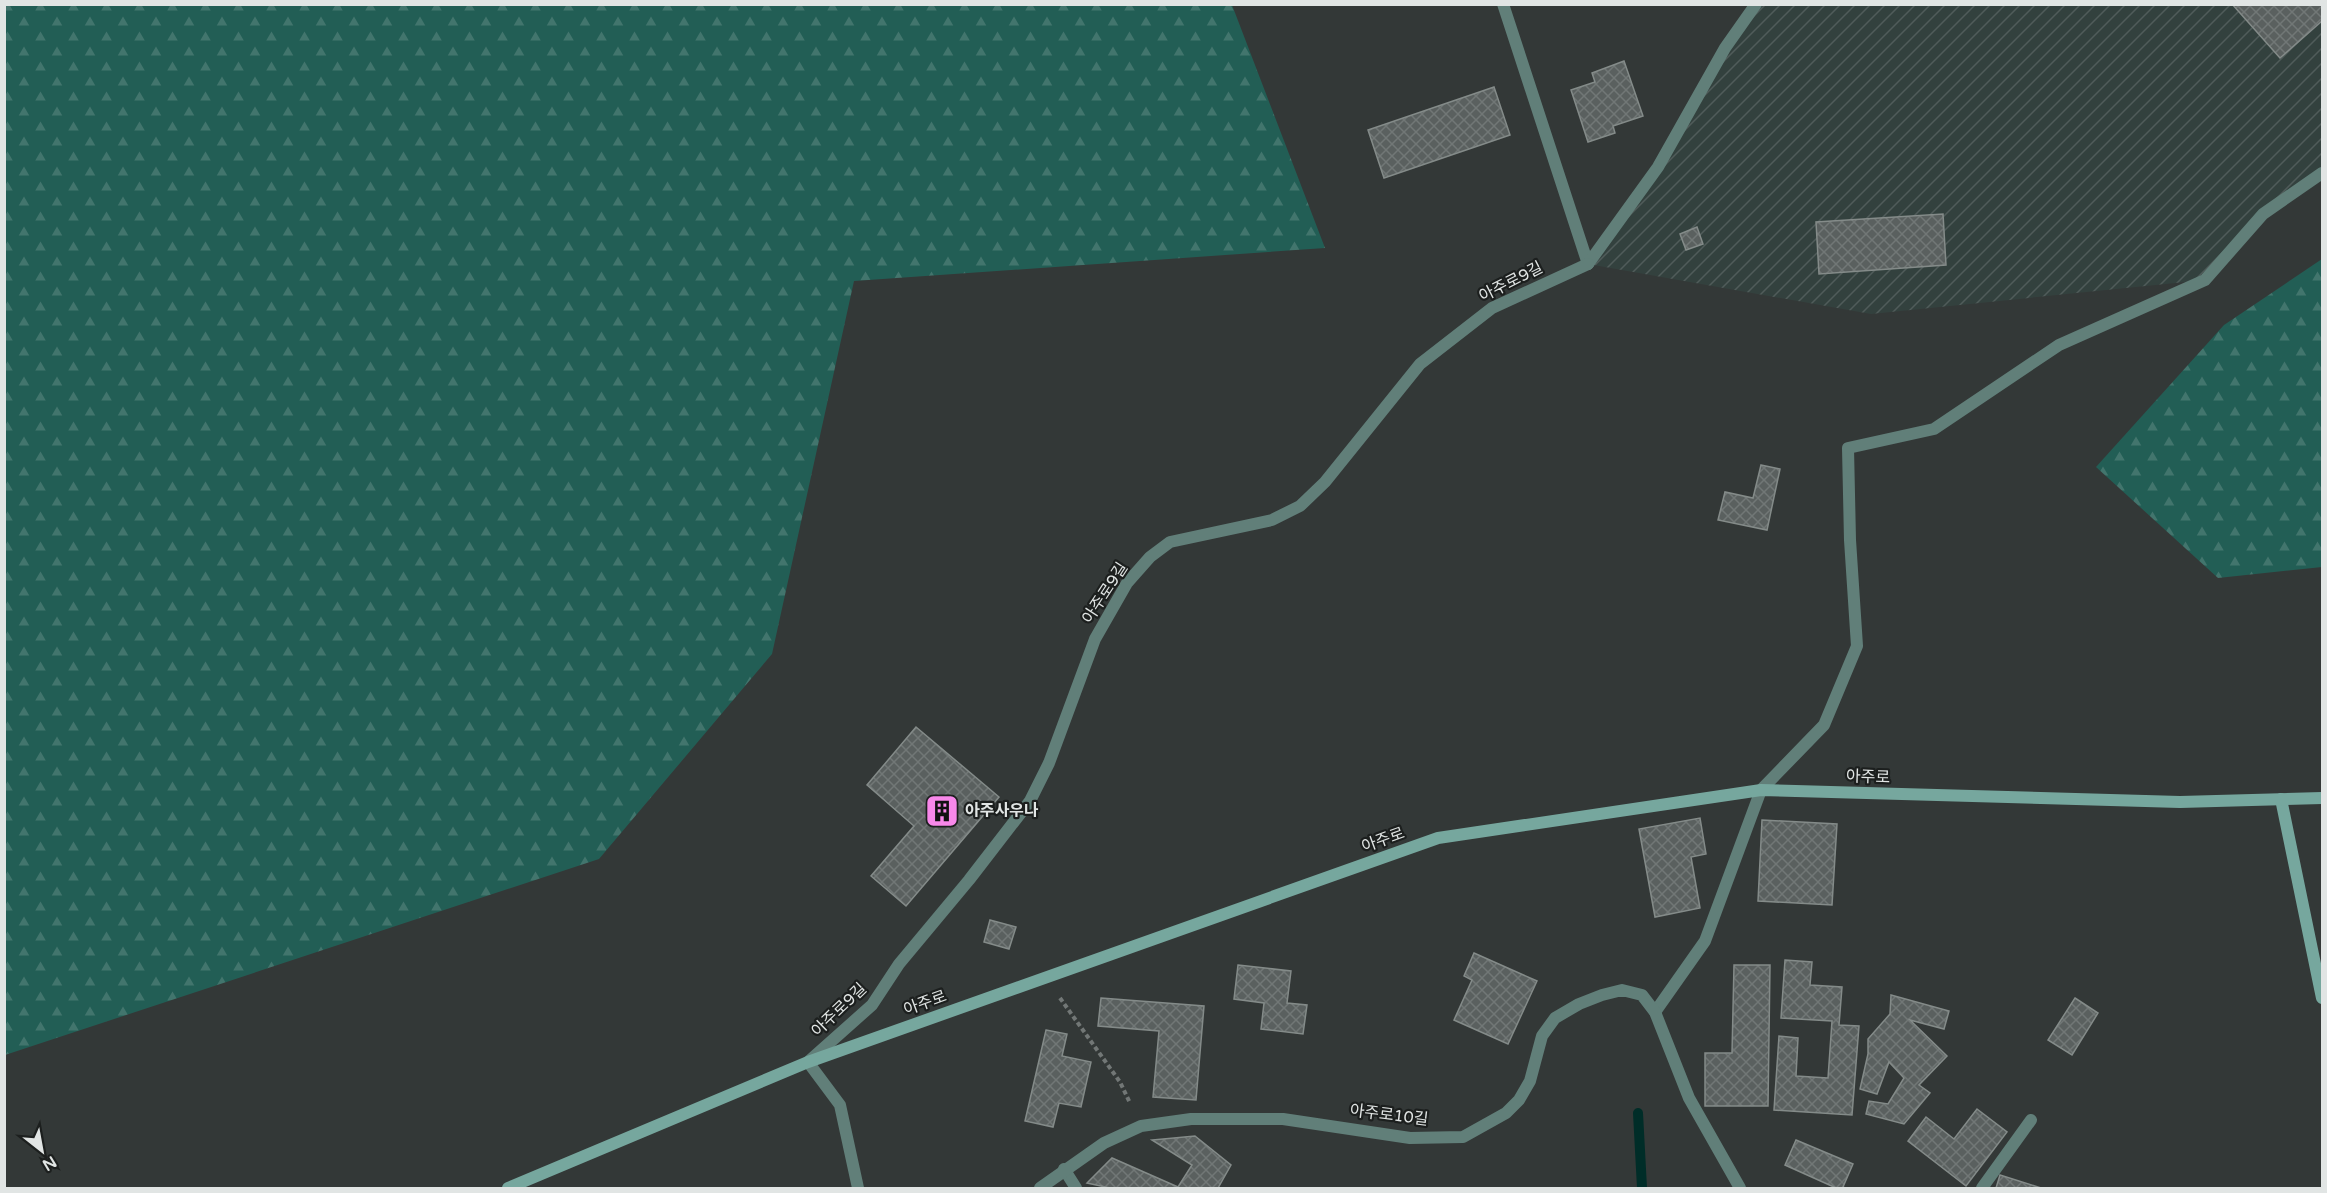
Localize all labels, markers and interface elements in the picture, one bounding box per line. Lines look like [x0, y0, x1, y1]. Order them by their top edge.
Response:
street label: 아주로9길 [1476, 257, 1546, 307]
street label: 아주로9길 [1078, 559, 1132, 627]
street label: 아주로 [1846, 766, 1891, 788]
building icon: 아주사우나 [924, 793, 960, 829]
place label: 아주사우나 [965, 801, 1039, 821]
street label: 아주로 [1359, 823, 1407, 857]
street label: 아주로9길 [807, 979, 871, 1041]
street label: 아주로 [901, 986, 949, 1020]
street label: 아주로10길 [1349, 1100, 1429, 1130]
north arrow [12, 1121, 72, 1181]
text: N [39, 1151, 60, 1175]

